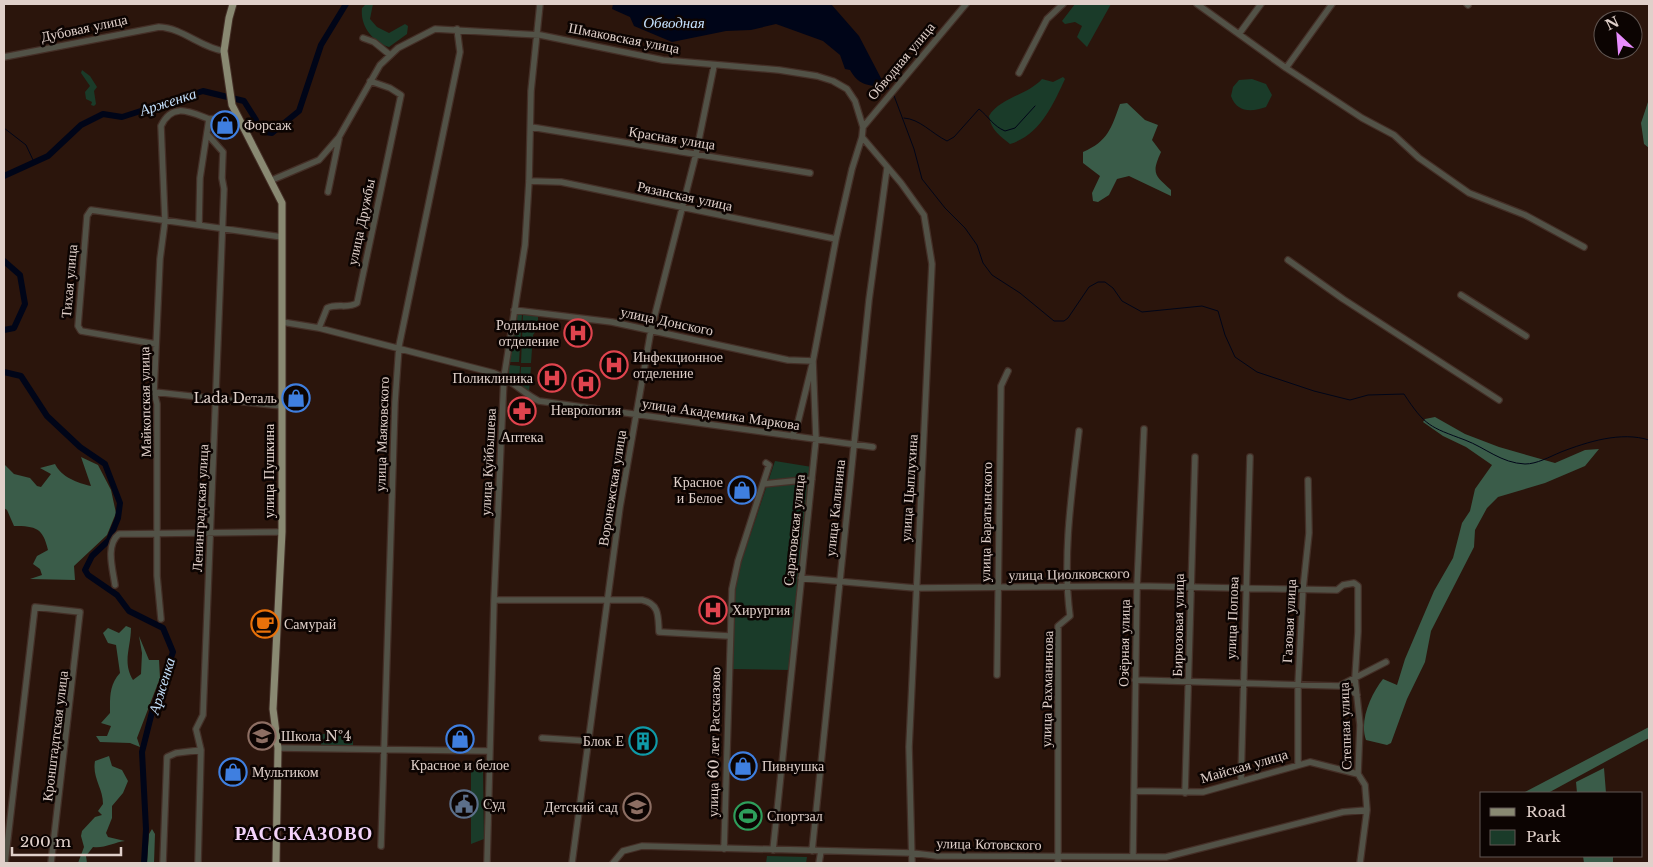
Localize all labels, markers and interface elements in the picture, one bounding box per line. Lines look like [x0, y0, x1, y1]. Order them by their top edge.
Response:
street label: Дубовая улица [39, 10, 130, 46]
north arrow [1593, 10, 1643, 60]
text: N [1602, 12, 1622, 34]
water label: Обводная [643, 13, 705, 32]
street label: Шмаковская улица [567, 18, 682, 58]
street label: Обводная улица [863, 18, 939, 104]
water label: Арженка [136, 83, 199, 120]
shop icon: Форсаж [210, 110, 240, 140]
place label: Форсаж [244, 116, 292, 134]
street label: Красная улица [627, 122, 717, 154]
street label: улица Дружбы [343, 177, 379, 267]
street label: Рязанская улица [636, 177, 735, 215]
street label: Тихая улица [57, 243, 81, 319]
street label: улица Донского [619, 302, 715, 340]
place label: Родильное отделение [496, 316, 559, 350]
hospital icon: Родильное отделение [563, 318, 593, 348]
street label: Майкопская улица [135, 346, 155, 458]
place label: Инфекционное отделение [633, 348, 723, 382]
hospital icon: Инфекционное отделение [599, 350, 629, 380]
hospital icon: Поликлиника [537, 363, 567, 393]
place label: Поликлиника [453, 369, 534, 387]
hospital icon: Неврология [571, 369, 601, 399]
street label: улица Маяковского [371, 376, 393, 492]
shop icon: Lada Dеталь [281, 383, 311, 413]
place label: Lada Dеталь [193, 389, 277, 407]
street label: улица Академика Маркова [641, 394, 802, 434]
pharmacy icon: Аптека [507, 396, 537, 426]
place label: Неврология [551, 401, 622, 419]
street label: улица Куйбышева [476, 407, 500, 516]
street label: улица Пушкина [260, 423, 278, 518]
place label: Аптека [501, 428, 544, 446]
street label: Воронежская улица [594, 428, 630, 547]
street label: улица Цыплухина [896, 433, 922, 542]
street label: Ленинградская улица [188, 443, 212, 572]
street label: улица Калинина [821, 458, 849, 557]
street label: улица Баратынского [976, 462, 996, 582]
place label: Красное и Белое [673, 473, 723, 507]
street label: Саратовская улица [779, 473, 809, 587]
shop icon: Красное и Белое [727, 475, 757, 505]
street label: улица Циолковского [1008, 564, 1130, 584]
street label: Бирюзовая улица [1168, 573, 1188, 677]
street label: улица Попова [1222, 576, 1242, 660]
street label: Газовая улица [1278, 578, 1300, 663]
hospital icon: Хирургия [698, 595, 728, 625]
street label: Озёрная улица [1114, 598, 1134, 687]
place label: Хирургия [732, 601, 791, 619]
cafe icon: Самурай [250, 609, 280, 639]
place label: Самурай [284, 615, 337, 633]
street label: улица Рахманинова [1037, 630, 1057, 747]
water label: Арженка [144, 655, 179, 717]
street label: улица 60 лет Рассказово [704, 667, 724, 817]
street label: Кронштадтская улица [38, 669, 72, 802]
street label: Степная улица [1334, 681, 1356, 770]
school or university icon: Школа №4 [247, 721, 277, 751]
shop icon: Красное и белое [445, 724, 475, 754]
building icon: Блок Е [628, 726, 658, 756]
place label: Школа №4 [281, 727, 351, 745]
place label: Блок Е [583, 732, 624, 750]
street label: Майская улица [1198, 745, 1291, 787]
shop icon: Пивнушка [728, 751, 758, 781]
place label: Красное и белое [411, 756, 509, 774]
shop icon: Мультиком [218, 757, 248, 787]
place label: Пивнушка [762, 757, 825, 775]
place label: Мультиком [252, 763, 319, 781]
public building icon: Суд [449, 789, 479, 819]
school or university icon: Детский сад [622, 792, 652, 822]
legend [1480, 792, 1643, 857]
place label: Суд [483, 795, 505, 813]
place label: Детский сад [544, 798, 618, 816]
sports icon: Спортзал [733, 801, 763, 831]
text: Road [1526, 802, 1566, 821]
place label: Спортзал [767, 807, 823, 825]
district label: РАССКАЗОВО [235, 822, 373, 845]
scale bar [12, 824, 121, 856]
text: Park [1526, 827, 1562, 846]
text: 200 m [20, 832, 71, 851]
street label: улица Котовского [936, 834, 1042, 854]

